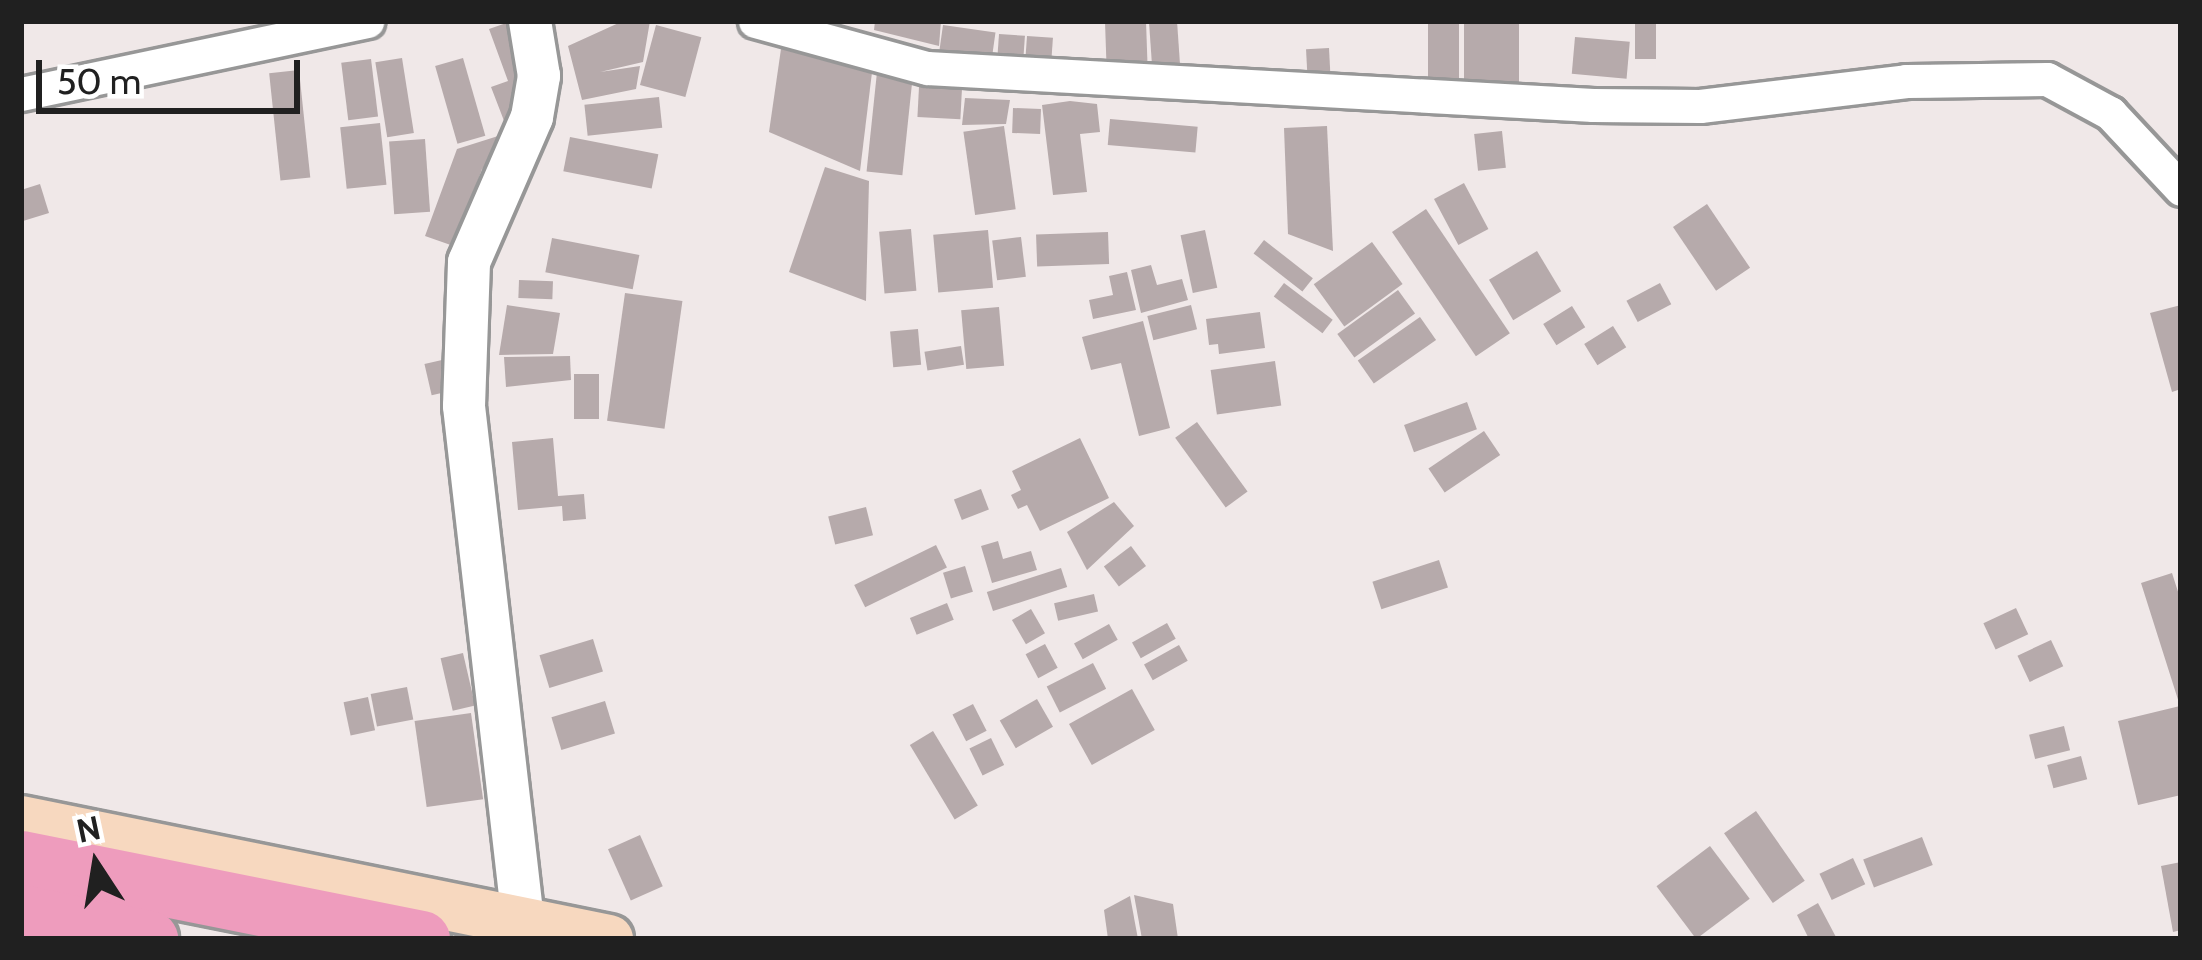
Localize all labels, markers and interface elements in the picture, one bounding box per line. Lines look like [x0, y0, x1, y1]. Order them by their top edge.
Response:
scale bar [42, 36, 306, 110]
text: 50 m [57, 59, 141, 103]
north arrow [36, 804, 156, 924]
text: N [73, 807, 104, 851]

